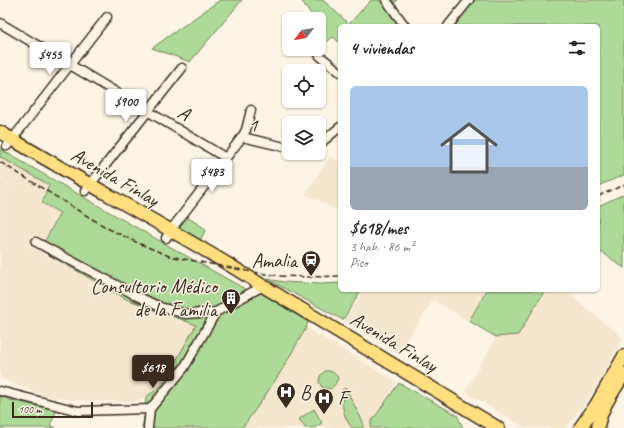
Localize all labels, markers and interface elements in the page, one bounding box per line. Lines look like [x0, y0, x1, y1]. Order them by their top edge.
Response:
north arrow [282, 12, 326, 56]
map controls [282, 12, 326, 160]
icon: filters [566, 37, 588, 59]
text: 4 viviendas [350, 38, 414, 59]
pin: $455 [26, 42, 74, 76]
text: $455 [39, 47, 61, 63]
button: locate [282, 64, 326, 108]
pin: $900 [102, 89, 150, 123]
text: $900 [114, 94, 138, 110]
street label: A [173, 100, 196, 127]
street label: 1 [248, 112, 259, 138]
icon: home [433, 112, 505, 184]
button: layers [282, 116, 326, 160]
street label: Avenida Finlay [67, 142, 165, 213]
pin: $483 [188, 159, 236, 193]
text: $483 [200, 164, 224, 180]
text: $618/mes [350, 218, 408, 239]
text: 3 hab. · 86 m² [350, 239, 414, 255]
place label: Amalia [252, 248, 299, 273]
station icon: Amalia [300, 249, 322, 277]
text: Piso [350, 255, 368, 271]
place label: Consultorio Médico de la Familia [91, 274, 219, 322]
building icon: Consultorio Médico de la Familia [220, 287, 242, 315]
street label: Avenida Finlay [346, 306, 444, 379]
pin: $618 [129, 355, 177, 389]
text: $618 [141, 360, 165, 376]
place label: B [300, 380, 312, 405]
hospital icon: B [275, 381, 297, 409]
place label: F [338, 386, 351, 411]
hospital icon: F [313, 387, 335, 415]
scale bar [12, 400, 93, 419]
text: 100 m [18, 402, 42, 416]

